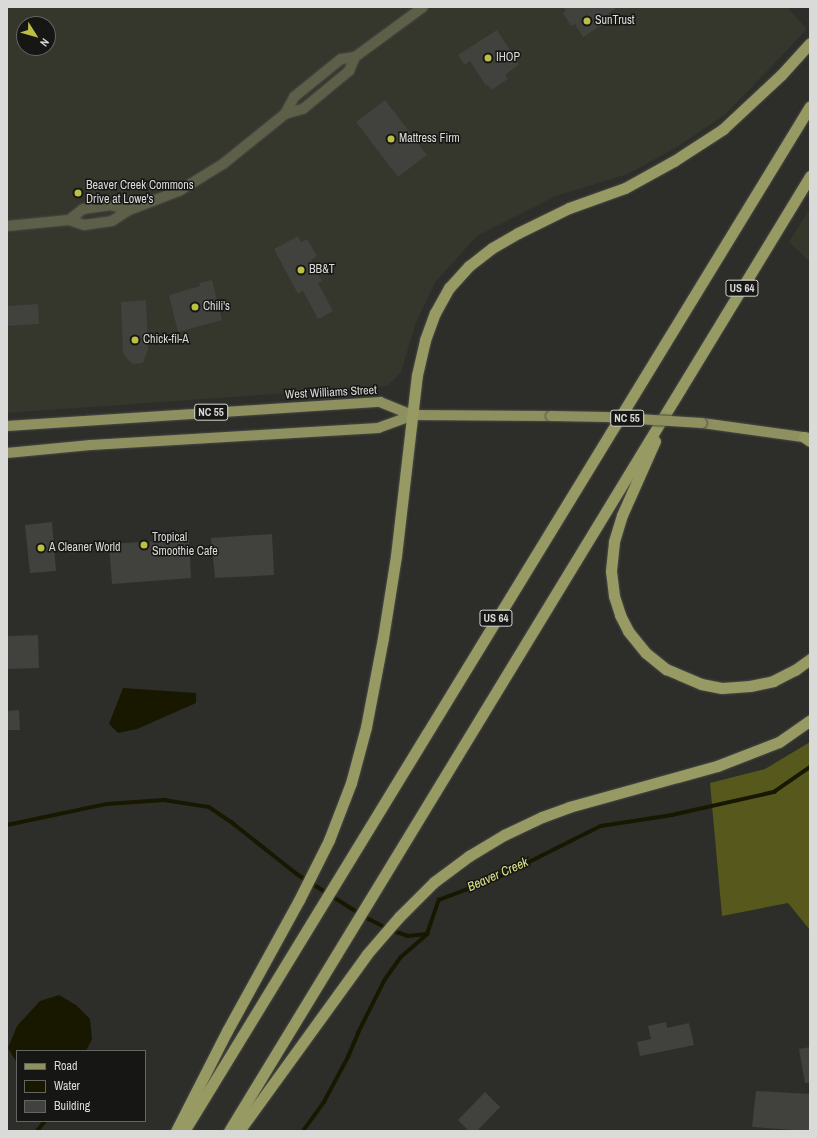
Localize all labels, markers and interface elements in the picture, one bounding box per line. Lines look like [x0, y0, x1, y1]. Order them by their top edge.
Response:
place label: SunTrust [595, 14, 635, 28]
north arrow [16, 16, 56, 56]
marker: SunTrust [582, 16, 592, 26]
text: N [37, 36, 52, 49]
place label: IHOP [496, 51, 520, 65]
marker: IHOP [483, 53, 493, 63]
place label: Mattress Firm [399, 132, 460, 146]
marker: Mattress Firm [386, 134, 396, 144]
place label: Beaver Creek Commons Drive at Lowe's [86, 179, 194, 207]
marker: Beaver Creek Commons Drive at Lowe's [73, 188, 83, 198]
place label: BB&T [309, 263, 335, 277]
marker: BB&T [296, 265, 306, 275]
road number: US 64 [725, 279, 759, 297]
place label: Chili's [203, 300, 230, 314]
marker: Chili's [190, 302, 200, 312]
place label: Chick-fil-A [143, 333, 189, 347]
marker: Chick-fil-A [130, 335, 140, 345]
street label: West Williams Street [285, 383, 377, 403]
road number: NC 55 [194, 403, 228, 421]
road number: NC 55 [610, 409, 644, 427]
place label: Tropical Smoothie Cafe [152, 531, 218, 559]
marker: Tropical Smoothie Cafe [139, 540, 149, 550]
place label: A Cleaner World [49, 541, 121, 555]
marker: A Cleaner World [36, 543, 46, 553]
road number: US 64 [479, 609, 513, 627]
water label: Beaver Creek [465, 855, 531, 895]
legend [16, 1050, 146, 1122]
text: Road [54, 1058, 78, 1074]
text: Water [54, 1078, 80, 1094]
text: Building [54, 1098, 90, 1114]

